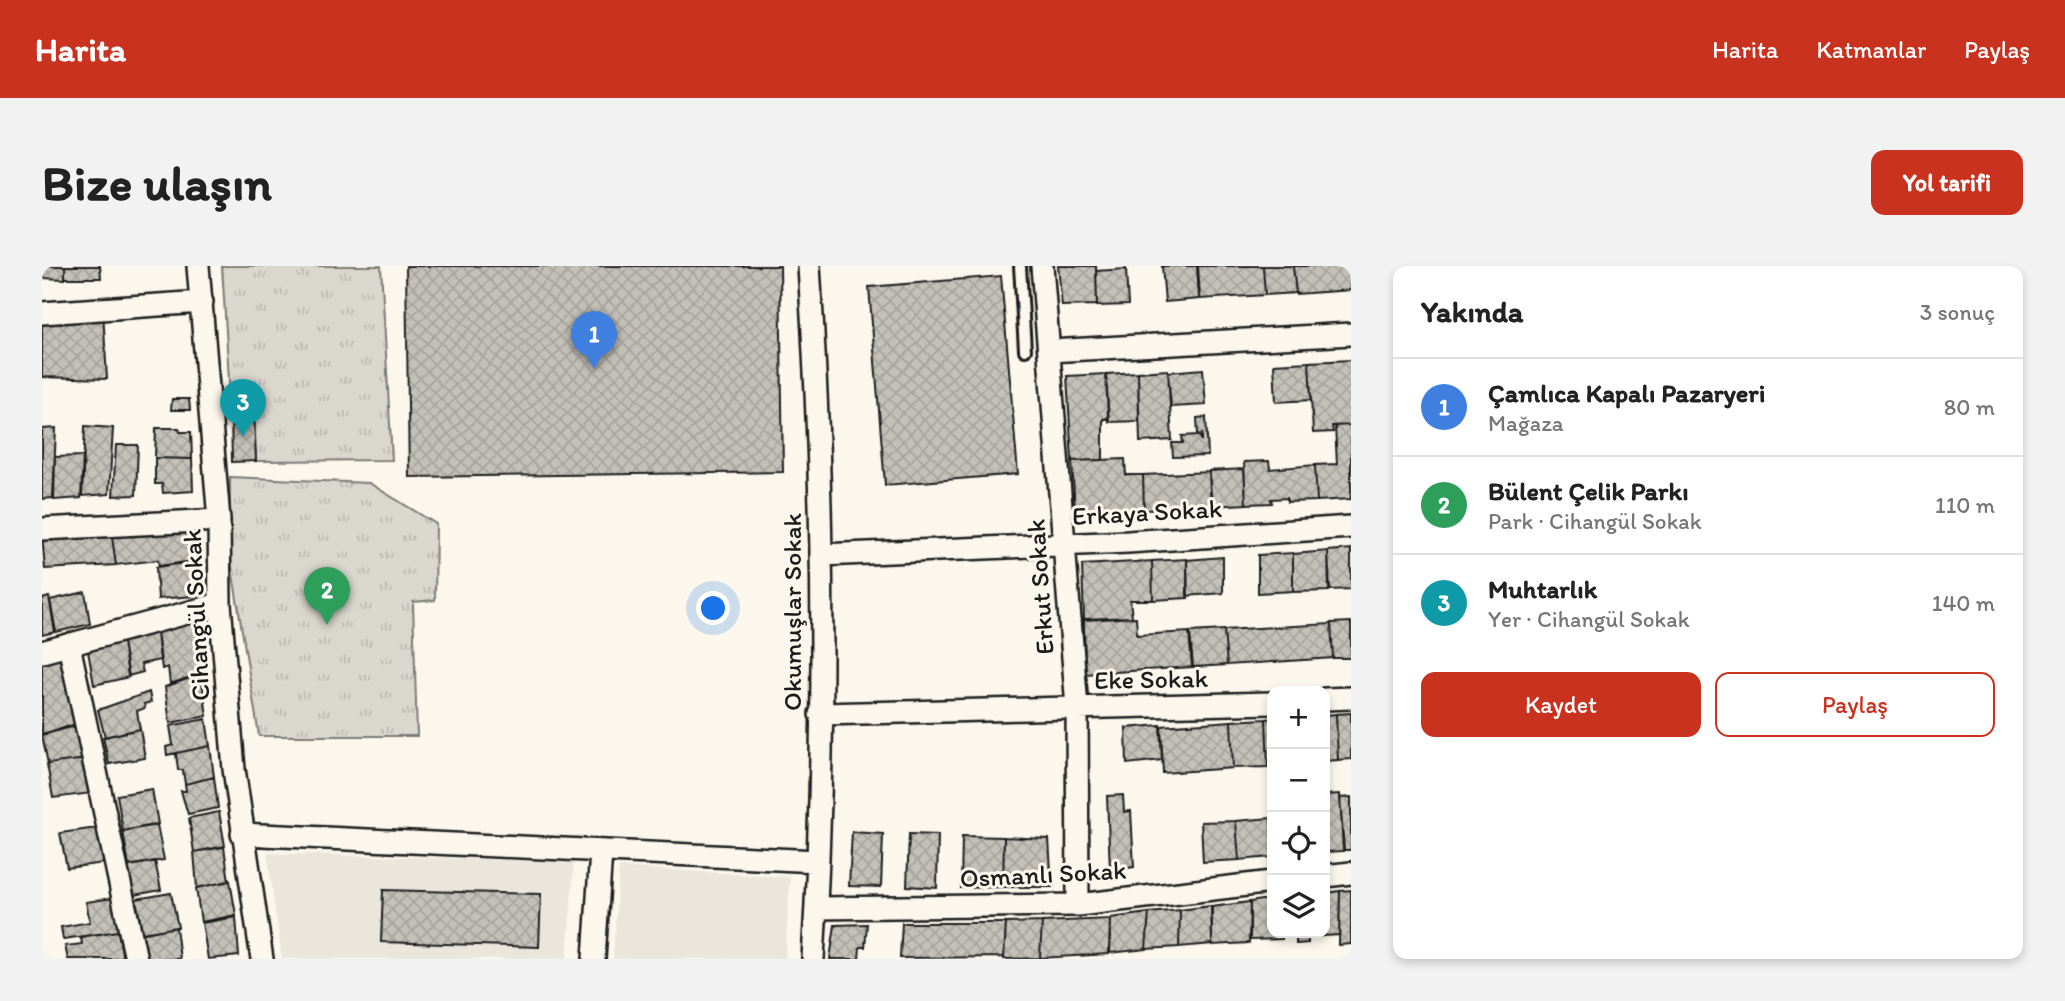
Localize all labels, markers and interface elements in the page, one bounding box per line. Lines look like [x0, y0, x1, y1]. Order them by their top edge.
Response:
text: Harita [35, 30, 126, 69]
text: Harita [1712, 35, 1778, 64]
text: Katmanlar [1816, 35, 1926, 64]
text: Paylaş [1964, 35, 2030, 64]
button: Yol tarifi [1871, 150, 2023, 215]
text: Bize ulaşın [42, 153, 272, 212]
text: Yakında [1421, 293, 1523, 330]
text: 3 sonuç [1920, 298, 1995, 326]
pin: 1 [571, 311, 617, 369]
text: Çamlıca Kapalı Pazaryeri [1488, 377, 1765, 409]
pin: 3 [220, 379, 266, 437]
text: 1 [1439, 393, 1449, 421]
text: 80 m [1944, 393, 1995, 421]
text: Mağaza [1488, 409, 1564, 437]
text: Bülent Çelik Parkı [1488, 475, 1689, 507]
text: 2 [1438, 491, 1450, 519]
text: 110 m [1935, 491, 1995, 519]
street label: Erkaya Sokak [1071, 492, 1223, 532]
text: Park · Cihangül Sokak [1488, 507, 1702, 535]
street label: Okumuşlar Sokak [776, 513, 808, 711]
street label: Erkut Sokak [1019, 518, 1061, 656]
street label: Cihangül Sokak [175, 528, 216, 702]
pin: 2 [304, 567, 350, 625]
text: Muhtarlık [1488, 573, 1597, 605]
text: 3 [1438, 589, 1450, 617]
text: 140 m [1932, 589, 1995, 617]
your location [696, 591, 730, 625]
text: Yer · Cihangül Sokak [1488, 605, 1690, 633]
street label: Eke Sokak [1094, 662, 1209, 696]
button: Kaydet [1421, 672, 1701, 737]
button: Paylaş [1715, 672, 1995, 737]
map controls [1267, 686, 1330, 938]
button: + [1267, 686, 1330, 749]
button: − [1267, 749, 1330, 812]
button: locate [1267, 812, 1330, 875]
street label: Osmanlı Sokak [959, 854, 1127, 894]
button: layers [1267, 875, 1330, 938]

